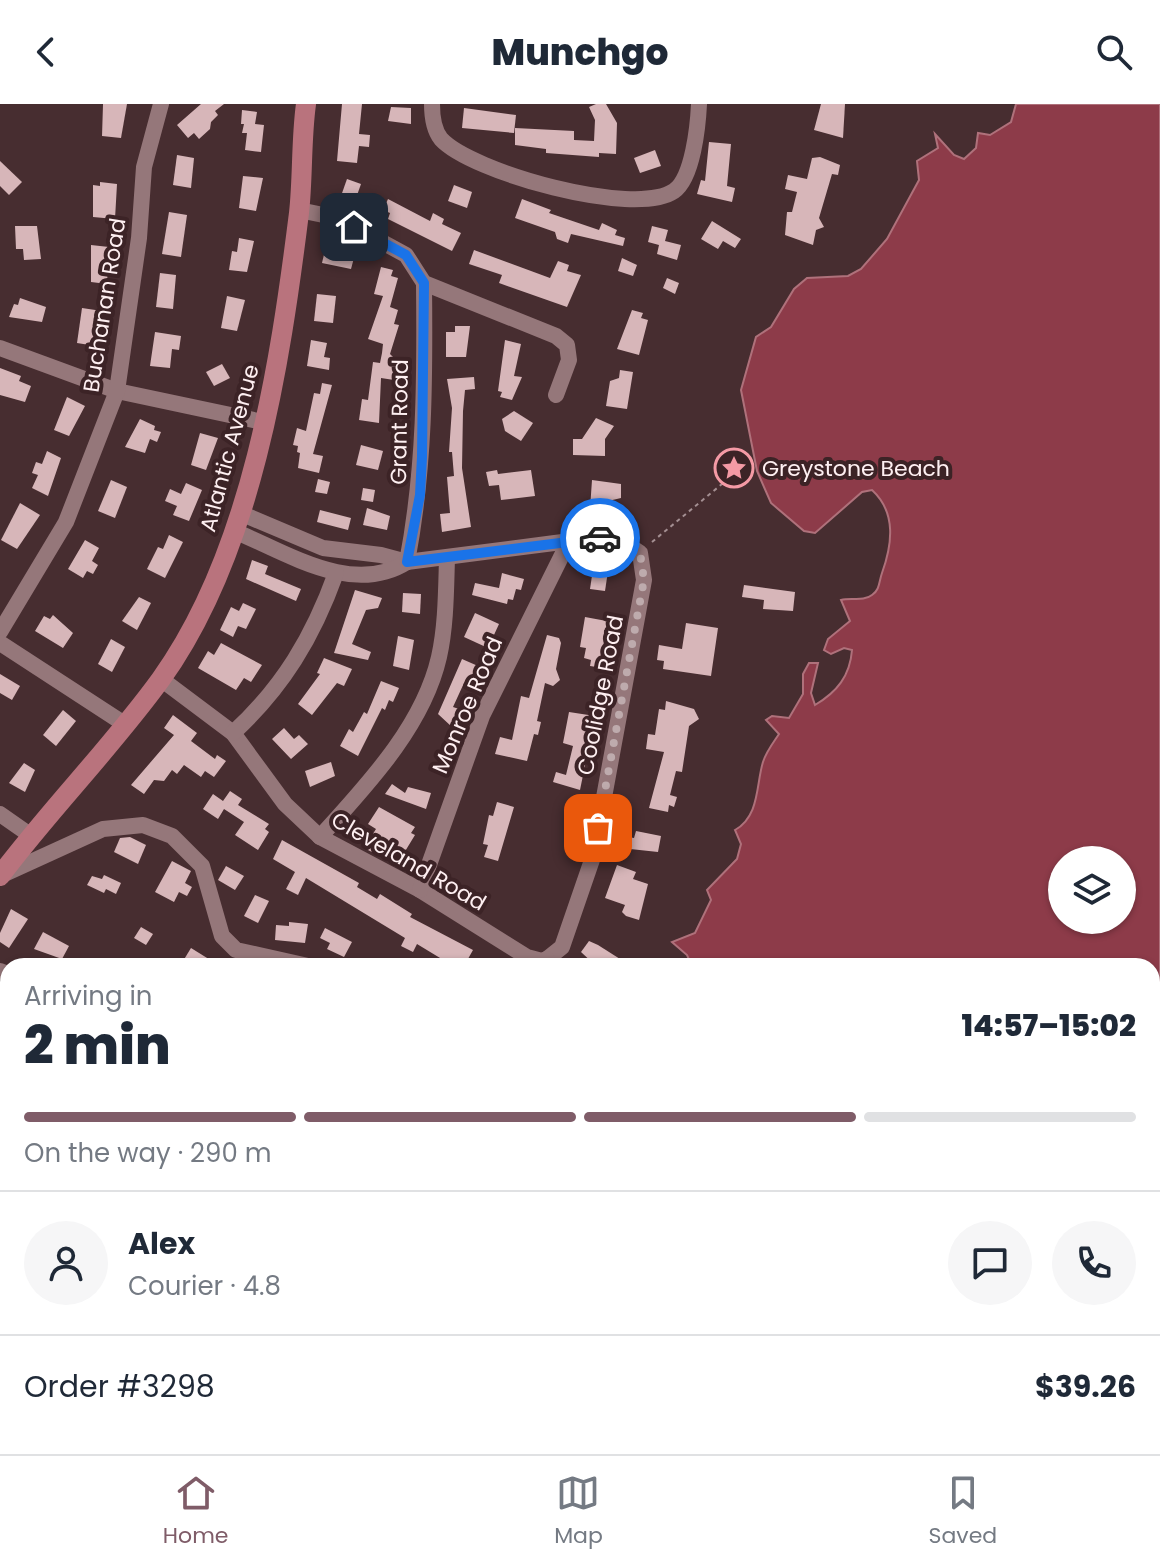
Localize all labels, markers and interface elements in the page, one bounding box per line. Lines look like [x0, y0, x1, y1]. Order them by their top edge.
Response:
text: Munchgo [492, 27, 668, 78]
icon: back [24, 30, 68, 74]
icon: search [1092, 30, 1136, 74]
pin [320, 193, 388, 261]
icon: home [332, 205, 376, 249]
street label: Buchanan Road [75, 216, 134, 394]
street label: Grant Road [383, 359, 416, 485]
street label: Atlantic Avenue [192, 361, 267, 535]
place icon: Greystone Beach [713, 447, 755, 489]
place label: Greystone Beach [762, 453, 950, 484]
courier [560, 498, 640, 578]
icon: car [578, 516, 622, 560]
street label: Coolidge Road [570, 612, 631, 778]
street label: Monroe Road [425, 632, 510, 778]
pin [564, 794, 632, 862]
street label: Cleveland Road [326, 804, 492, 918]
icon: bag [576, 806, 620, 850]
map controls [1048, 846, 1136, 934]
button: layers [1048, 846, 1136, 934]
text: Arriving in [24, 978, 153, 1014]
text: 14:57–15:02 [961, 1004, 1136, 1047]
text: 2 min [24, 1009, 171, 1082]
text: On the way · 290 m [24, 1135, 272, 1171]
button: person [24, 1221, 108, 1305]
button: chat [948, 1221, 1032, 1305]
button: phone [1052, 1221, 1136, 1305]
text: Alex [128, 1222, 195, 1265]
text: Courier · 4.8 [128, 1268, 281, 1304]
text: Order #3298 [24, 1365, 215, 1408]
text: $39.26 [1035, 1365, 1136, 1408]
tab: Home [163, 1471, 228, 1552]
tab: Map [554, 1471, 603, 1552]
tab: Saved [929, 1471, 997, 1552]

